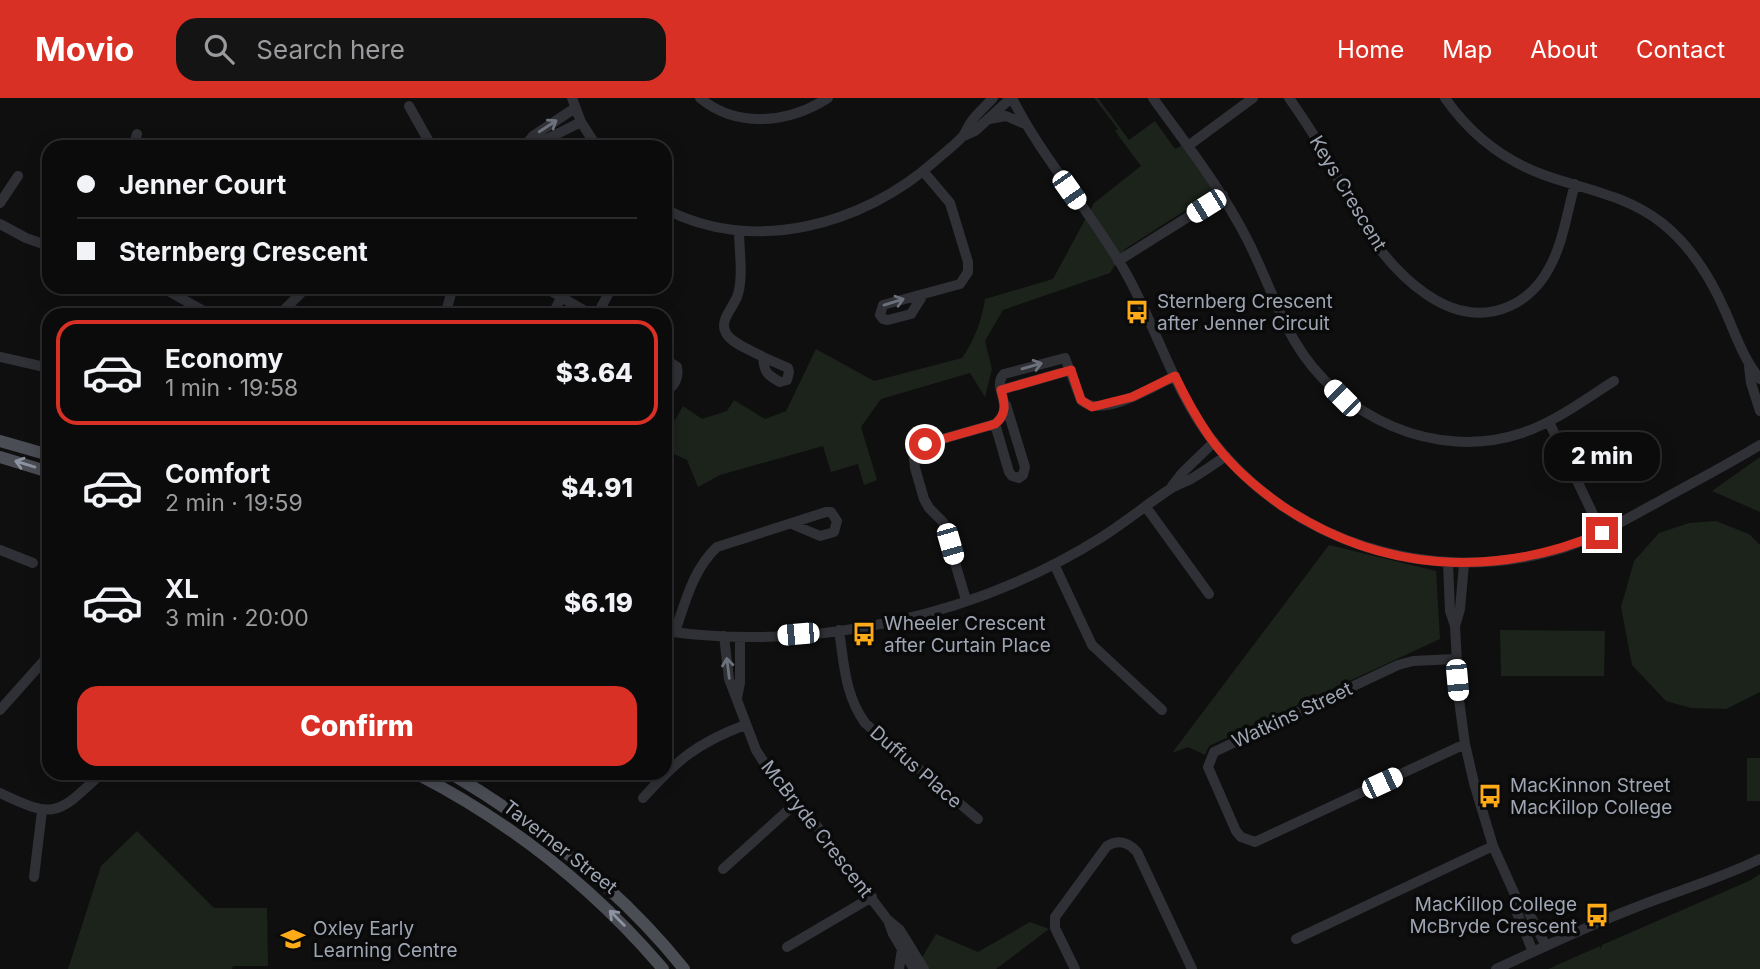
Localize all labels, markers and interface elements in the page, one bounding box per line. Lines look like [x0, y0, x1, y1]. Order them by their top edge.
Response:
search box [176, 18, 666, 81]
text: Movio [35, 29, 134, 69]
icon: search [200, 30, 238, 68]
text: Search here [256, 34, 405, 65]
text: Home [1337, 35, 1404, 64]
text: Map [1442, 35, 1492, 64]
text: About [1530, 35, 1598, 64]
text: Contact [1636, 35, 1725, 64]
one-way arrow [538, 118, 557, 133]
street label: Keys Crescent [1305, 131, 1391, 255]
car [1049, 167, 1090, 213]
text: Jenner Court [119, 169, 286, 200]
car [1183, 186, 1230, 226]
text: Sternberg Crescent [119, 236, 368, 267]
place label: Sternberg Crescent after Jenner Circuit [1157, 290, 1333, 335]
one-way arrow [883, 295, 905, 308]
bus stop icon: Sternberg Crescent after Jenner Circuit [1123, 298, 1151, 326]
icon: car [81, 341, 144, 404]
text: Economy [165, 343, 283, 374]
text: $3.64 [556, 357, 633, 388]
one-way arrow [1021, 358, 1043, 371]
text: 1 min · 19:58 [165, 374, 298, 402]
car [1320, 376, 1365, 420]
route start [909, 428, 941, 460]
callout: 2 min [1544, 432, 1660, 480]
text: 2 min [1571, 442, 1633, 470]
one-way arrow [14, 456, 36, 469]
icon: car [81, 456, 144, 519]
text: Comfort [165, 458, 270, 489]
text: $4.91 [561, 472, 633, 503]
text: 2 min · 19:59 [165, 489, 303, 517]
route end [1586, 517, 1618, 549]
car [935, 521, 966, 567]
icon: car [81, 571, 144, 634]
text: XL [165, 573, 199, 604]
text: $6.19 [564, 587, 633, 618]
text: 3 min · 20:00 [165, 604, 309, 632]
place label: Wheeler Crescent after Curtain Place [884, 612, 1051, 657]
bus stop icon: Wheeler Crescent after Curtain Place [850, 620, 878, 648]
car [777, 622, 820, 646]
one-way arrow [721, 657, 734, 680]
car [1445, 658, 1470, 702]
street label: Watkins Street [1228, 677, 1356, 753]
button: Confirm [77, 686, 637, 766]
street label: Duffus Place [865, 721, 967, 813]
street label: McBryde Crescent [756, 756, 878, 902]
car [1359, 765, 1406, 801]
place label: MacKinnon Street MacKillop College [1510, 774, 1672, 819]
bus stop icon: MacKinnon Street MacKillop College [1476, 782, 1504, 810]
street label: Taverner Street [498, 795, 622, 899]
place label: MacKillop College McBryde Crescent [1410, 893, 1577, 938]
bus stop icon: MacKillop College McBryde Crescent [1583, 901, 1611, 929]
one-way arrow [609, 910, 626, 927]
place label: Oxley Early Learning Centre [313, 917, 458, 962]
school or university icon: Oxley Early Learning Centre [279, 925, 307, 953]

